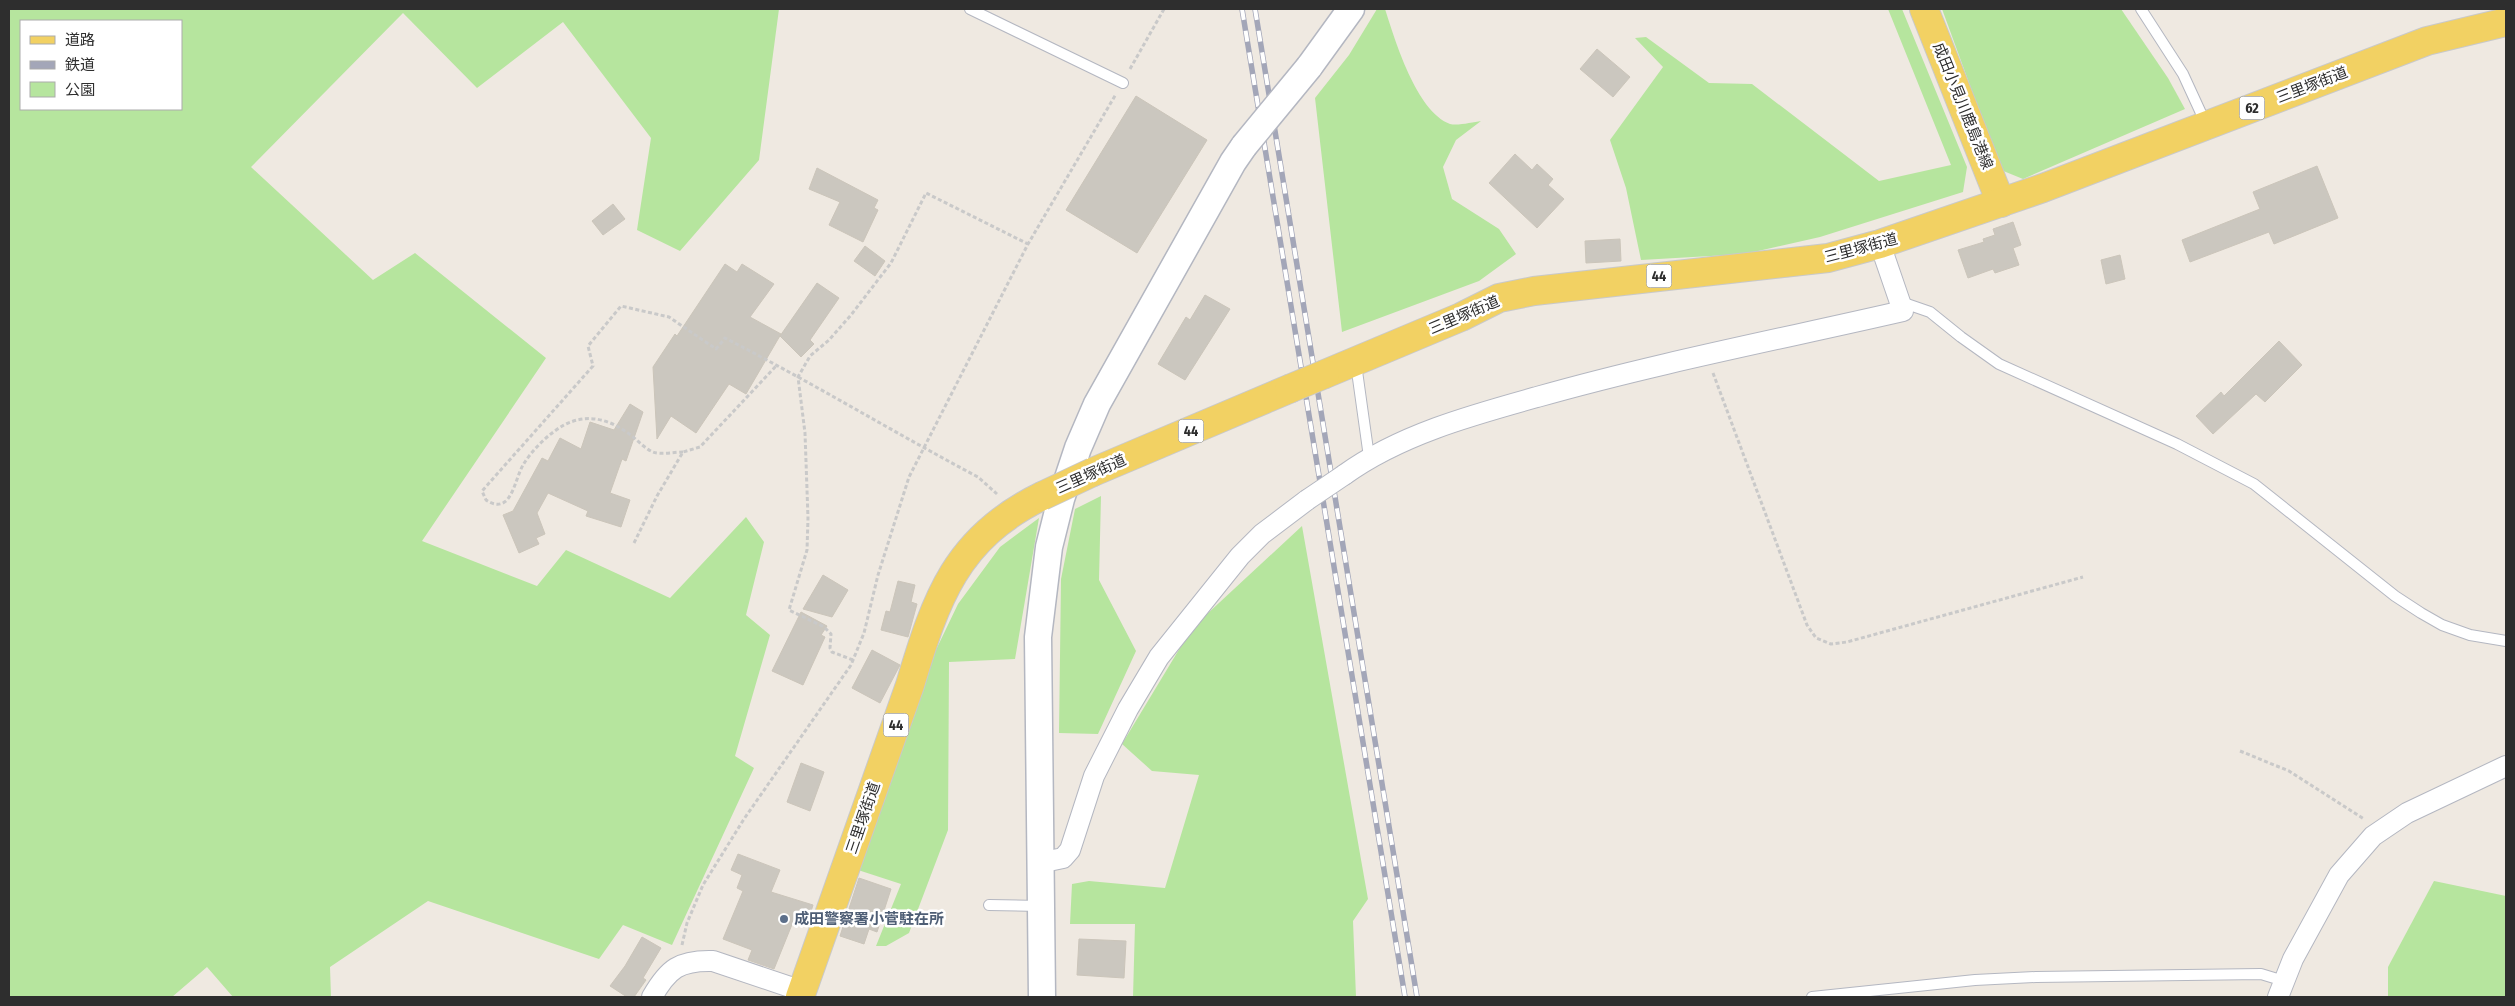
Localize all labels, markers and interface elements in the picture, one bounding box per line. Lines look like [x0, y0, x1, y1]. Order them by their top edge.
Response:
legend [20, 20, 182, 110]
text: 道路 [65, 31, 95, 49]
street label: 成田小見川鹿島港線 [1929, 40, 1997, 172]
text: 鉄道 [65, 56, 95, 74]
street label: 三里塚街道 [2274, 63, 2350, 107]
text: 公園 [65, 81, 95, 99]
road number: 62 [2240, 96, 2264, 120]
street label: 三里塚街道 [1822, 230, 1900, 266]
road number: 44 [1646, 264, 1672, 288]
street label: 三里塚街道 [1426, 292, 1502, 338]
road number: 44 [1178, 420, 1204, 442]
street label: 三里塚街道 [1053, 451, 1129, 497]
road number: 44 [884, 714, 908, 736]
street label: 三里塚街道 [842, 780, 884, 856]
place label: 成田警察署小菅駐在所 [794, 910, 944, 928]
marker: 成田警察署小菅駐在所 [778, 913, 790, 925]

